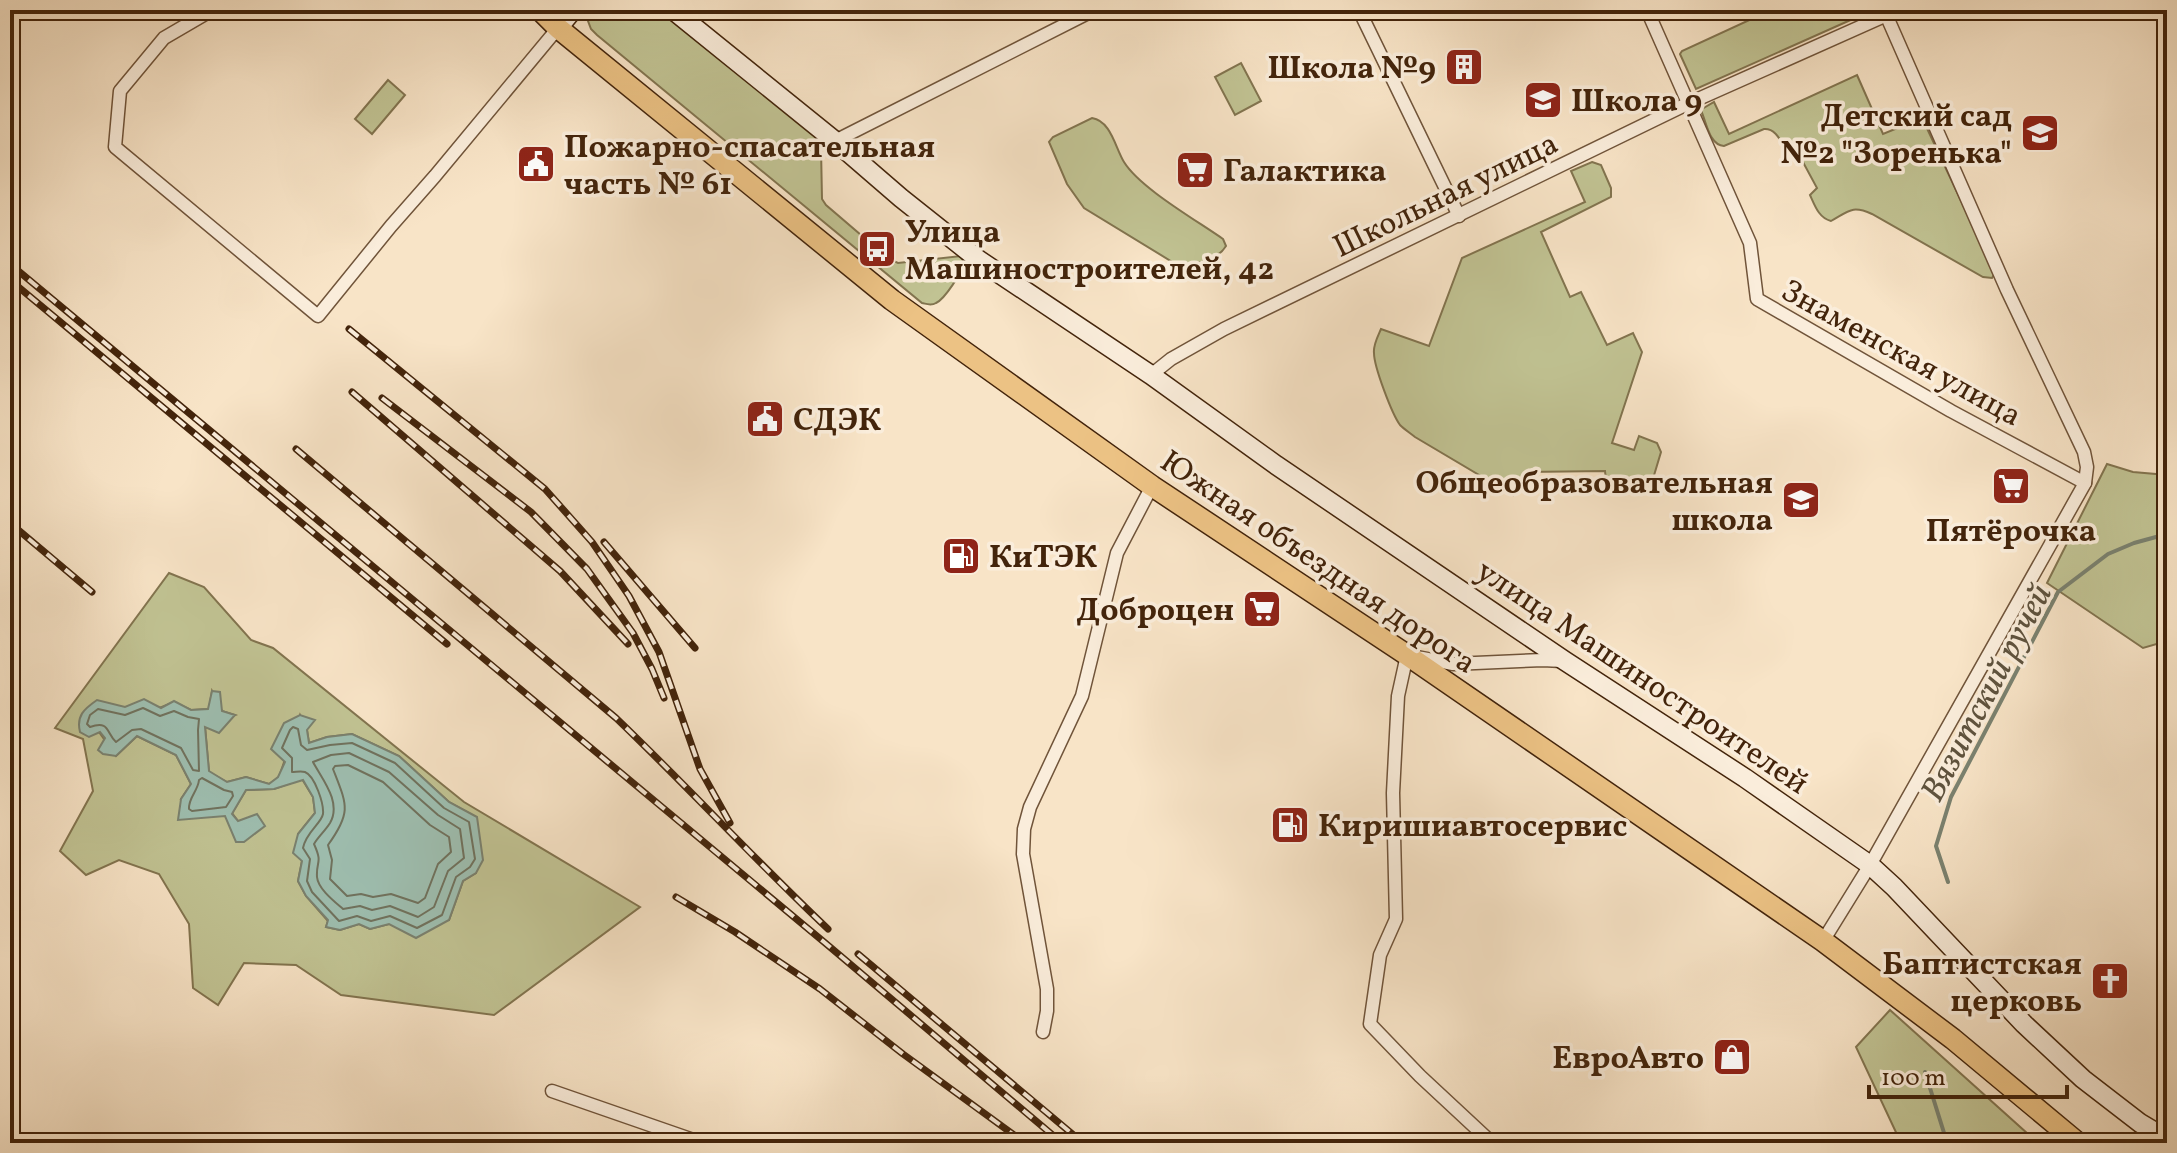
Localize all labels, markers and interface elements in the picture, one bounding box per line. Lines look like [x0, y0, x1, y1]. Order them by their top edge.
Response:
building icon: Школа №9 [1443, 46, 1485, 88]
place label: Школа №9 [1267, 48, 1436, 92]
school or university icon: Школа 9 [1522, 79, 1564, 121]
place label: Школа 9 [1571, 81, 1702, 125]
place label: Детский сад №2 "Зоренька" [1781, 96, 2012, 177]
school or university icon: Детский сад №2 "Зоренька" [2019, 112, 2061, 154]
street label: Школьная улица [1326, 123, 1566, 270]
place label: Пожарно-спасательная часть № 61 [564, 127, 935, 208]
public building icon: Пожарно-спасательная часть № 61 [515, 143, 557, 185]
supermarket icon: Галактика [1174, 149, 1216, 191]
place label: Галактика [1223, 151, 1387, 195]
place label: Улица Машиностроителей, 42 [905, 212, 1274, 293]
bus stop icon: Улица Машиностроителей, 42 [856, 228, 898, 270]
street label: Знаменская улица [1772, 270, 2029, 439]
public building icon: СДЭК [744, 398, 786, 440]
place label: СДЭК [793, 400, 881, 444]
street label: Южная объездная дорога [1151, 441, 1484, 686]
place label: Общеобразовательная школа [1415, 463, 1773, 544]
supermarket icon: Пятёрочка [1990, 465, 2032, 507]
school or university icon: Общеобразовательная школа [1780, 479, 1822, 521]
place label: Пятёрочка [1926, 511, 2096, 555]
fuel station icon: КиТЭК [940, 535, 982, 577]
place label: КиТЭК [989, 537, 1097, 581]
street label: улица Машиностроителей [1466, 551, 1816, 806]
water label: Вязитский ручей [1911, 576, 2065, 811]
supermarket icon: Доброцен [1241, 588, 1283, 630]
place label: Доброцен [1076, 590, 1234, 634]
fuel station icon: Киришиавтосервис [1269, 804, 1311, 846]
place label: Киришиавтосервис [1318, 806, 1627, 850]
place label: Баптистская церковь [1882, 944, 2082, 1025]
church icon: Баптистская церковь [2089, 960, 2131, 1002]
shop icon: ЕвроАвто [1711, 1036, 1753, 1078]
place label: ЕвроАвто [1552, 1038, 1704, 1082]
scale bar [1869, 1049, 2067, 1099]
text: 100 m [1881, 1062, 1946, 1096]

